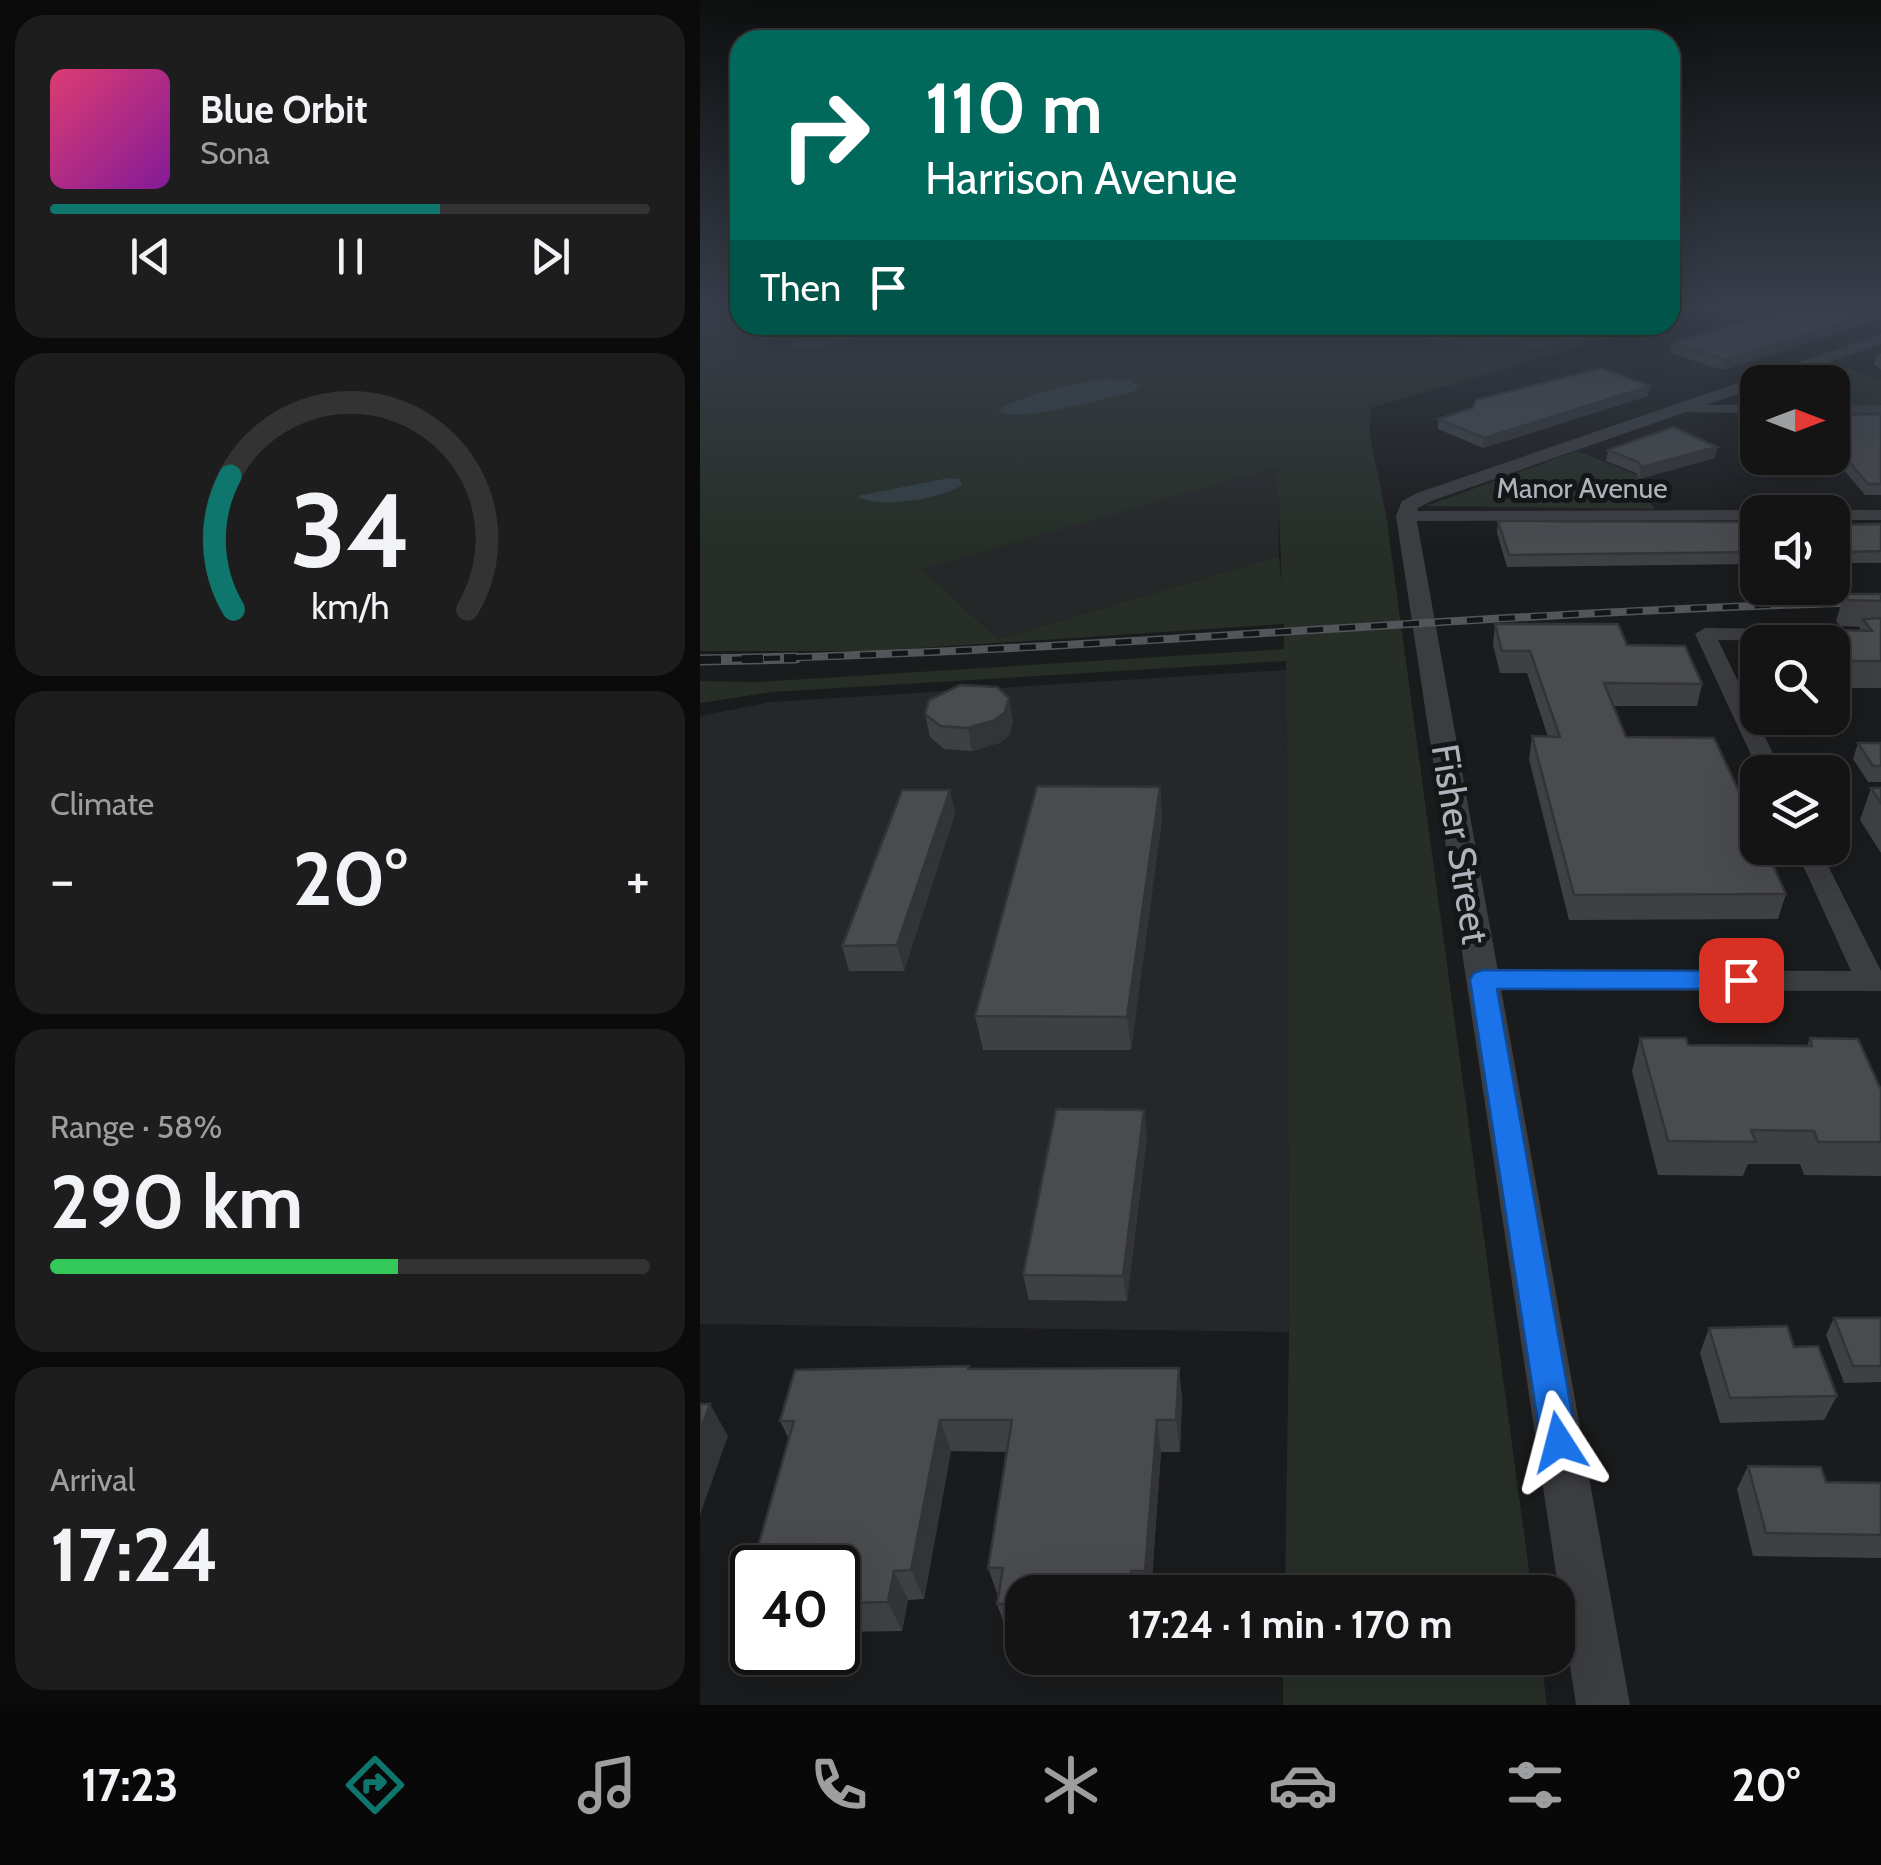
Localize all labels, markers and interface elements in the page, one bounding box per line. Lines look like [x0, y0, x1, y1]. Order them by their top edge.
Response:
text: 110 m [925, 65, 1103, 151]
icon: right [760, 70, 890, 200]
text: Blue Orbit [200, 86, 368, 133]
text: Sona [200, 133, 270, 172]
text: Harrison Avenue [925, 151, 1237, 205]
icon: previous [123, 229, 178, 284]
icon: pause [323, 229, 378, 284]
icon: next [523, 229, 578, 284]
icon: arrive [861, 260, 916, 315]
text: Then [760, 264, 841, 311]
north arrow [1740, 365, 1850, 475]
map controls [1740, 365, 1850, 865]
text: 34 [290, 467, 410, 593]
street label: Manor Avenue [1497, 471, 1668, 505]
button: sound [1740, 495, 1850, 605]
text: km/h [311, 585, 389, 628]
button: search [1740, 625, 1850, 735]
street label: Fisher Street [1422, 741, 1500, 947]
button: layers [1740, 755, 1850, 865]
text: Climate [50, 784, 154, 823]
text: 20° [293, 833, 407, 924]
text: − [50, 846, 74, 913]
text: + [626, 846, 650, 913]
pin [1699, 938, 1784, 1023]
icon: arrive [1714, 953, 1769, 1008]
text: Range · 58% [50, 1107, 222, 1146]
text: 290 km [50, 1156, 303, 1247]
position arrow [1507, 1390, 1611, 1494]
text: Arrival [50, 1460, 135, 1499]
text: 17:24 [50, 1509, 219, 1600]
speed limit sign: 40 [730, 1545, 860, 1675]
text: 17:24 · 1 min · 170 m [1128, 1601, 1452, 1648]
icon: directions [340, 1750, 410, 1820]
icon: music [572, 1750, 642, 1820]
icon: phone [804, 1750, 874, 1820]
icon: climate [1036, 1750, 1106, 1820]
icon: car [1268, 1750, 1338, 1820]
icon: filters [1500, 1750, 1570, 1820]
text: 17:23 [81, 1758, 179, 1812]
text: 20° [1731, 1758, 1800, 1812]

